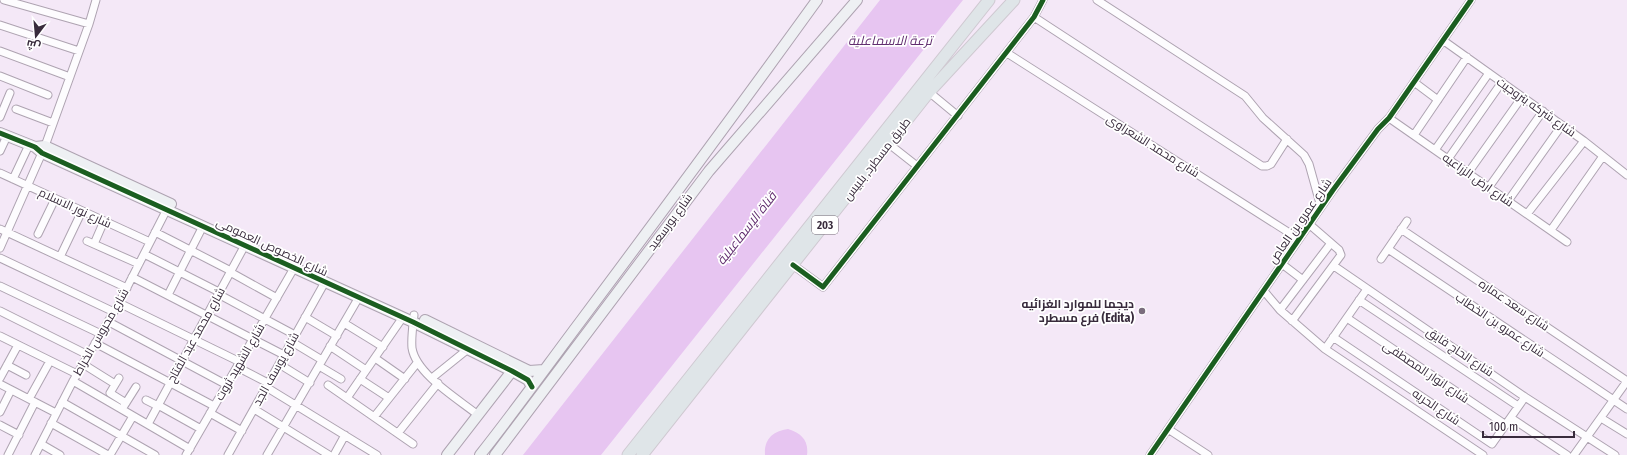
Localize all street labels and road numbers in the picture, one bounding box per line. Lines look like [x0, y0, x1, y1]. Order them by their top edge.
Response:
street label: شارع شركه بتروجيت [1493, 74, 1578, 140]
street label: شارع محمد الشعراوى [1103, 112, 1202, 181]
street label: طريق مسطرد, بلبيس [840, 115, 914, 203]
street label: شارع ارض الزراعيه [1439, 150, 1516, 211]
street label: شارع عمرو بن العاص [1265, 176, 1335, 267]
street label: شارع نور الاسلام [36, 185, 114, 232]
street label: شارع بورسعيد [645, 191, 696, 254]
street label: شارع الخصوص العمومى [214, 215, 330, 280]
road number: 203 [812, 216, 838, 234]
street label: شارع سعد عماره [1476, 276, 1552, 335]
street label: شارع محمد عبد الفتاح [164, 285, 229, 385]
street label: شارع محروس الخراط [70, 286, 133, 379]
street label: شارع عمرو بن الخطاب [1452, 290, 1547, 361]
street label: شارع الشهيد ثروت [212, 321, 269, 403]
street label: شارع الحاج فايق [1423, 324, 1496, 380]
street label: شارع يوسف الجد [250, 330, 303, 409]
street label: شارع انوار المصطفى [1380, 338, 1472, 407]
street label: شارع الحريه [1409, 386, 1463, 429]

